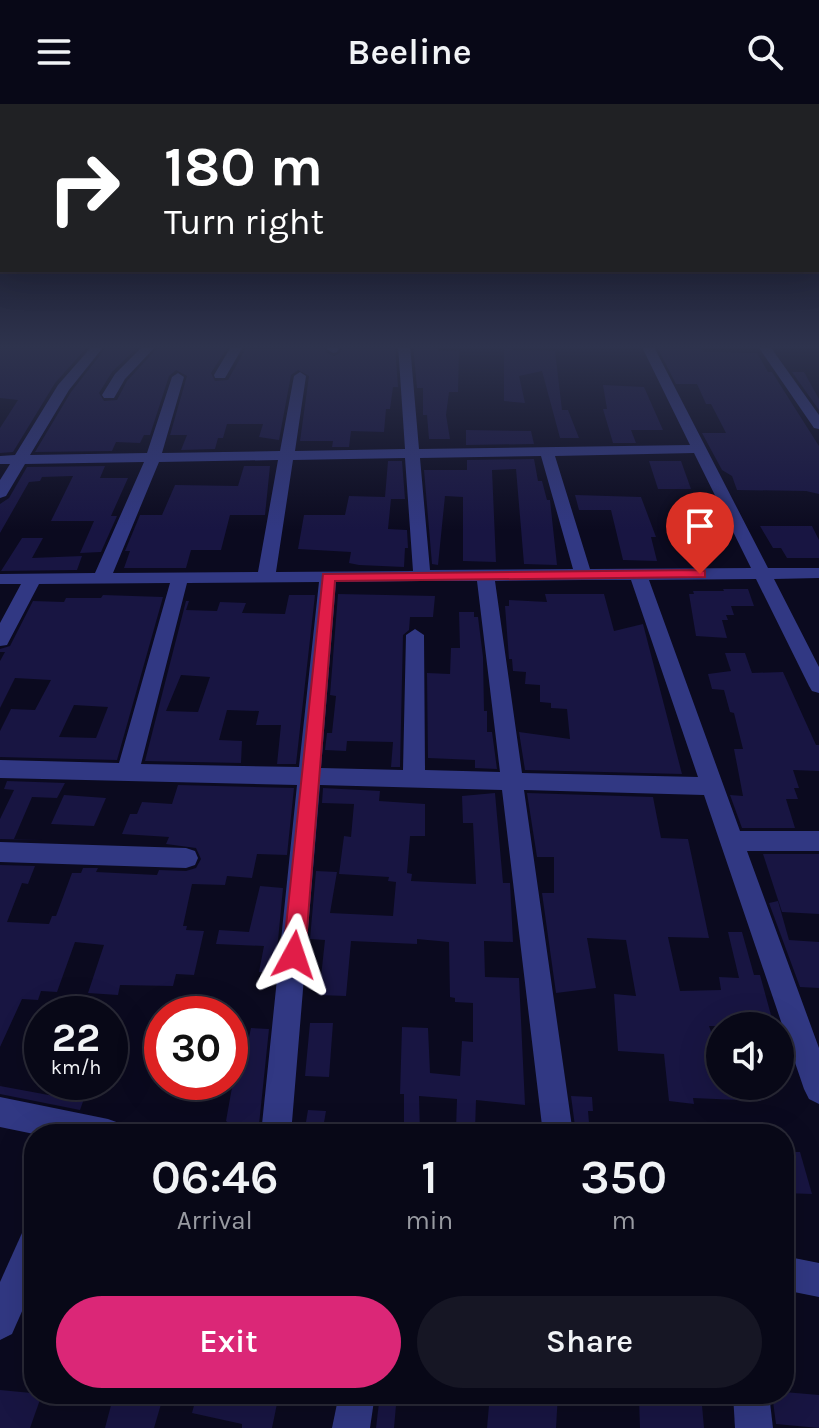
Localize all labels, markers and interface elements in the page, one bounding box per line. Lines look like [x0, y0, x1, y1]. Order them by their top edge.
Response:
icon: menu [32, 30, 76, 74]
icon: search [743, 30, 787, 74]
text: Beeline [347, 31, 472, 73]
text: 180 m [164, 134, 323, 199]
icon: right [32, 136, 136, 240]
text: Turn right [164, 201, 324, 243]
pin [666, 492, 734, 574]
icon: arrive [678, 504, 722, 548]
position arrow [252, 913, 336, 997]
speed limit sign: 30 [144, 996, 248, 1100]
map controls [706, 1012, 794, 1100]
button: sound [706, 1012, 794, 1100]
text: 22 [52, 1014, 100, 1061]
text: km/h [51, 1056, 101, 1079]
text: 06:46 [151, 1149, 279, 1205]
text: 1 [421, 1149, 438, 1205]
text: 350 [580, 1149, 667, 1205]
text: Arrival [177, 1205, 253, 1236]
text: min [405, 1205, 453, 1236]
text: m [611, 1205, 636, 1236]
button: Exit [56, 1296, 401, 1388]
button: Share [417, 1296, 762, 1388]

